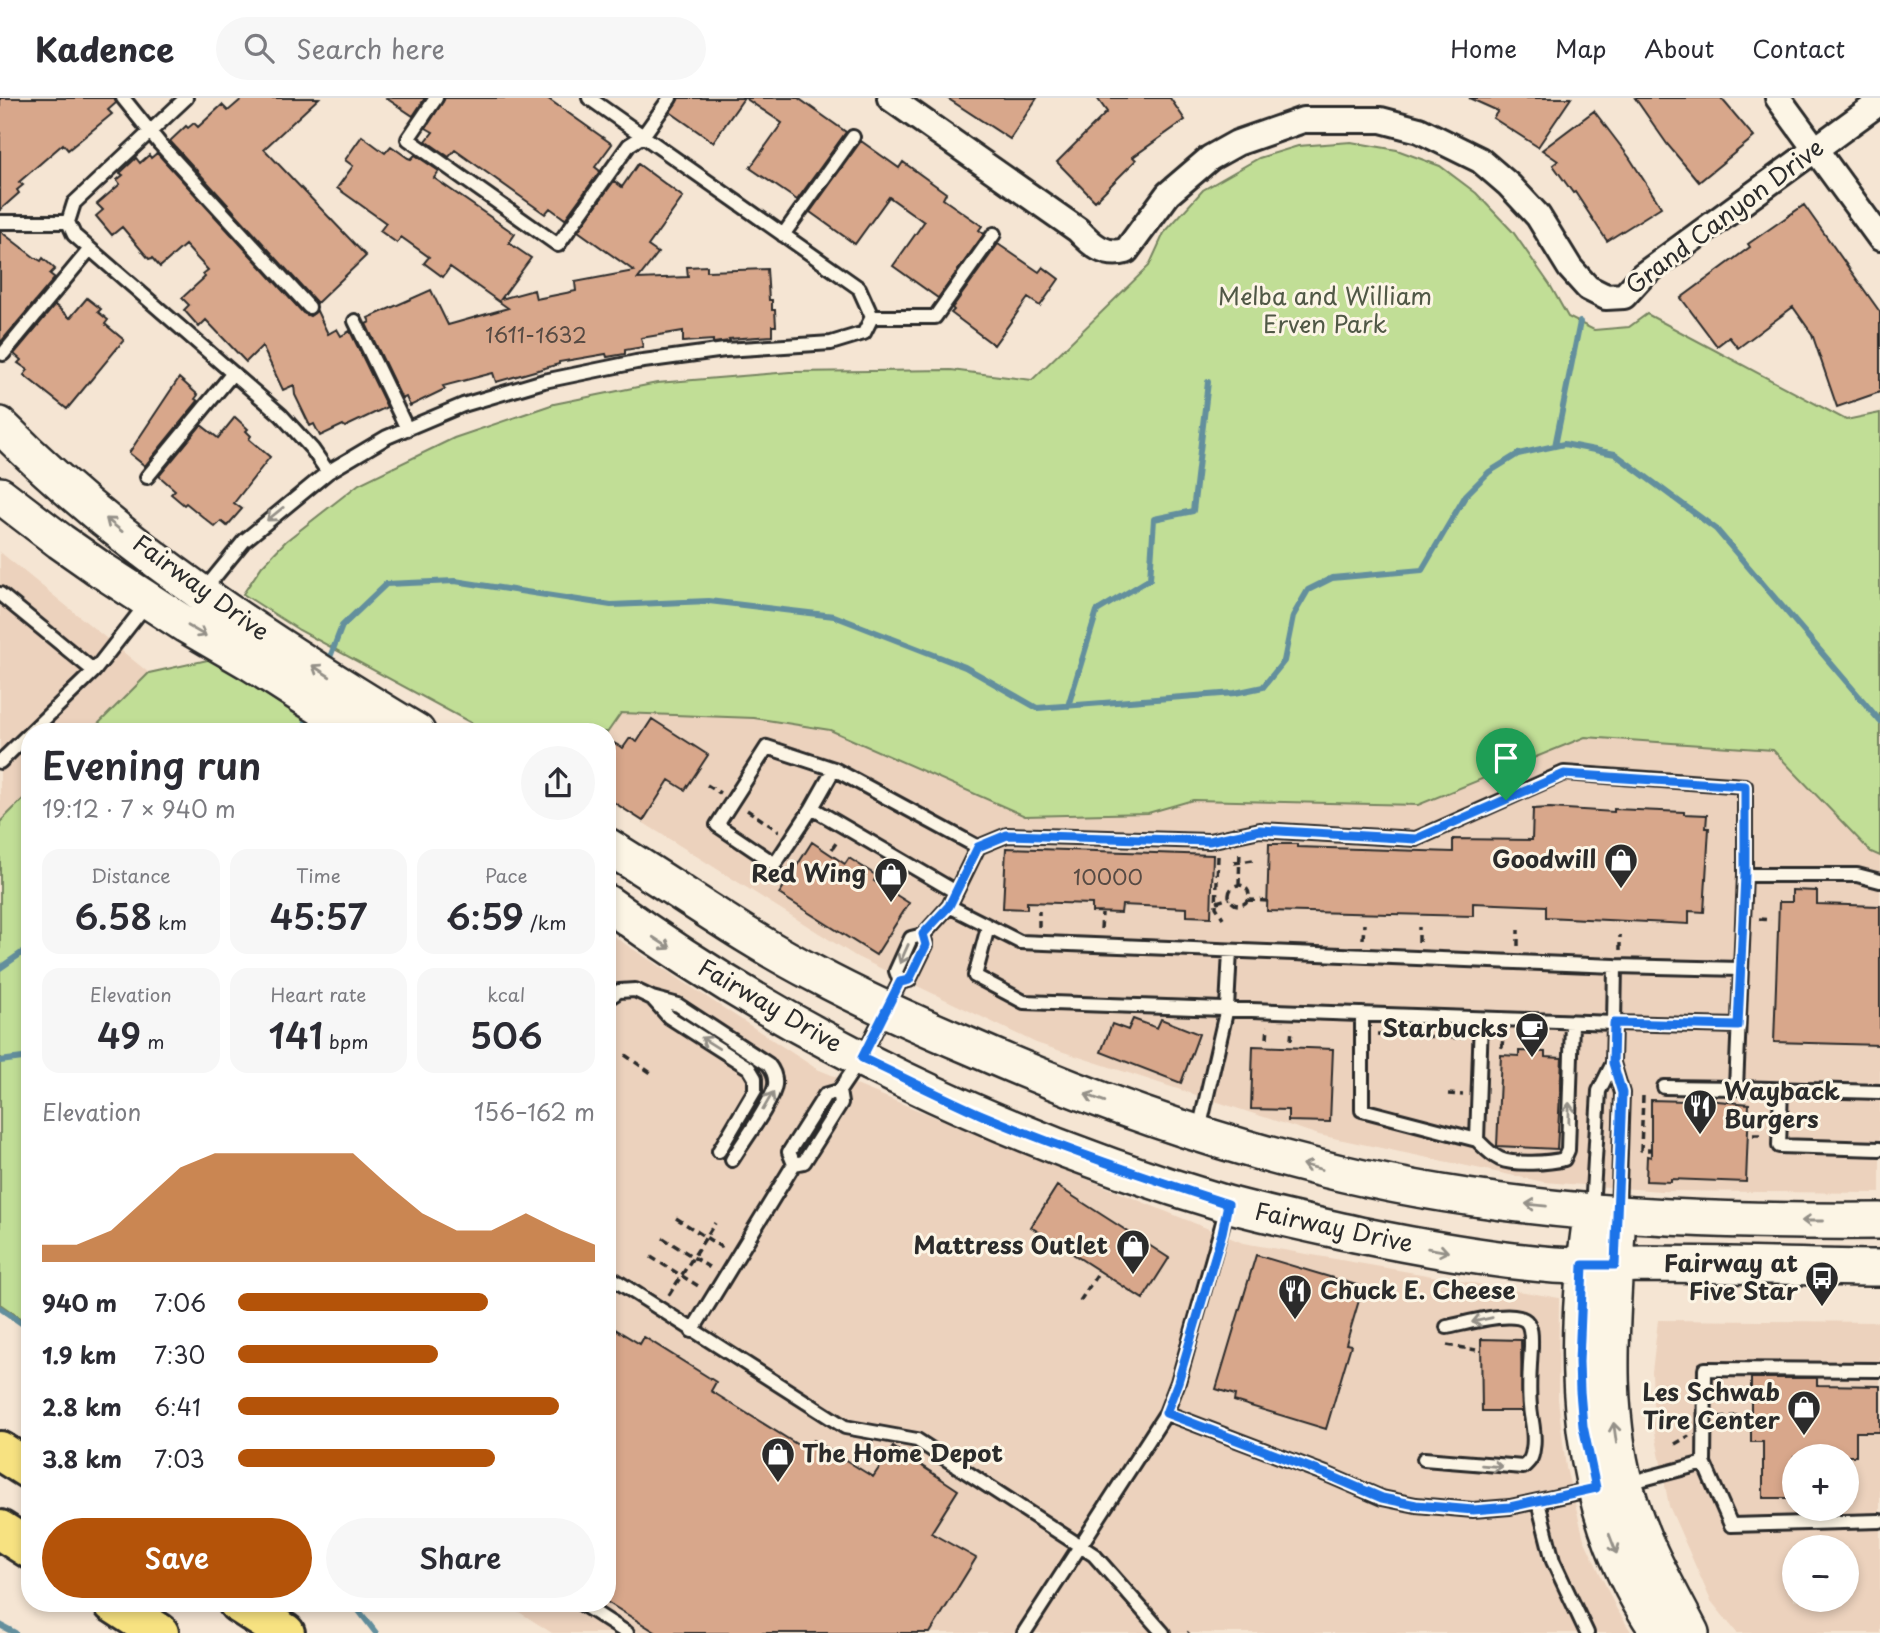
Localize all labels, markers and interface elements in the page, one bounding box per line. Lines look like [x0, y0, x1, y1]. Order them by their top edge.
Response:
search box [216, 17, 706, 80]
text: Kadence [35, 23, 174, 73]
icon: search [240, 29, 278, 67]
text: Search here [296, 29, 445, 68]
text: Home [1450, 30, 1517, 66]
text: Map [1555, 30, 1606, 66]
text: About [1644, 30, 1714, 66]
text: Contact [1752, 30, 1845, 66]
street label: Grand Canyon Drive [1617, 129, 1831, 302]
park label: Melba and William Erven Park [1218, 277, 1432, 341]
house number: 1611-1632 [485, 318, 587, 350]
one-way arrow [266, 507, 284, 522]
one-way arrow [105, 517, 123, 532]
street label: Fairway Drive [126, 524, 278, 648]
one-way arrow [186, 624, 206, 638]
one-way arrow [311, 664, 331, 678]
pin [1476, 728, 1536, 800]
text: Evening run [42, 736, 261, 793]
icon: arrive [1487, 739, 1525, 777]
button: share [521, 746, 595, 820]
text: 19:12 · 7 × 940 m [42, 791, 236, 826]
place label: Goodwill [1492, 840, 1596, 876]
shop icon: Goodwill [1602, 841, 1640, 890]
place label: Red Wing [752, 854, 866, 890]
shop icon: Red Wing [872, 855, 910, 904]
house number: 10000 [1073, 860, 1143, 892]
text: Distance [91, 861, 171, 889]
text: Time [296, 861, 341, 889]
text: Pace [485, 861, 528, 889]
text: 6.58 [75, 889, 152, 942]
text: 45:57 [270, 889, 367, 942]
text: 6:59 [446, 889, 524, 942]
text: km [152, 908, 187, 936]
text: /km [524, 908, 566, 936]
one-way arrow [652, 936, 672, 950]
one-way arrow [897, 943, 910, 964]
street label: Fairway Drive [692, 948, 850, 1060]
text: Elevation [90, 980, 172, 1008]
text: Heart rate [271, 980, 366, 1008]
text: kcal [487, 980, 525, 1008]
text: 49 [97, 1008, 141, 1061]
text: 141 [269, 1008, 323, 1061]
text: 506 [470, 1008, 543, 1061]
place label: Starbucks [1382, 1009, 1508, 1045]
cafe icon: Starbucks [1513, 1010, 1551, 1059]
text: m [141, 1027, 165, 1055]
text: bpm [323, 1027, 368, 1055]
one-way arrow [700, 1036, 720, 1050]
place label: Wayback Burgers [1724, 1072, 1840, 1136]
restaurant icon: Wayback Burgers [1681, 1087, 1719, 1136]
one-way arrow [1085, 1091, 1107, 1104]
one-way arrow [761, 1092, 775, 1112]
text: Elevation [42, 1094, 141, 1129]
text: 156–162 m [474, 1094, 595, 1129]
one-way arrow [1562, 1101, 1575, 1124]
one-way arrow [1301, 1159, 1323, 1172]
street label: Fairway Drive [1252, 1192, 1417, 1260]
one-way arrow [1525, 1199, 1548, 1212]
one-way arrow [1801, 1214, 1824, 1228]
place label: Mattress Outlet [913, 1226, 1108, 1262]
shop icon: Mattress Outlet [1114, 1227, 1152, 1276]
one-way arrow [1426, 1243, 1449, 1257]
place label: Fairway at Five Star [1664, 1244, 1799, 1308]
bus stop icon: Fairway at Five Star [1803, 1259, 1841, 1308]
place label: Chuck E. Cheese [1320, 1271, 1516, 1307]
restaurant icon: Chuck E. Cheese [1276, 1272, 1314, 1321]
text: 940 m [42, 1285, 117, 1320]
text: 7:06 [154, 1285, 206, 1320]
one-way arrow [1471, 1314, 1494, 1328]
text: 1.9 km [42, 1337, 116, 1372]
text: 7:30 [154, 1337, 205, 1372]
place label: Les Schwab Tire Center [1642, 1373, 1781, 1437]
shop icon: Les Schwab Tire Center [1785, 1388, 1823, 1437]
text: 2.8 km [42, 1389, 122, 1424]
text: 6:41 [154, 1389, 201, 1424]
one-way arrow [1608, 1422, 1621, 1445]
place label: The Home Depot [802, 1434, 1003, 1470]
shop icon: The Home Depot [759, 1435, 797, 1484]
text: 3.8 km [42, 1441, 122, 1476]
text: 7:03 [154, 1441, 205, 1476]
map controls [1782, 1444, 1859, 1612]
button: + [1782, 1444, 1859, 1521]
one-way arrow [1480, 1460, 1503, 1473]
button: Save [42, 1518, 312, 1598]
button: Share [326, 1518, 595, 1598]
one-way arrow [1608, 1532, 1620, 1554]
button: − [1782, 1535, 1859, 1612]

